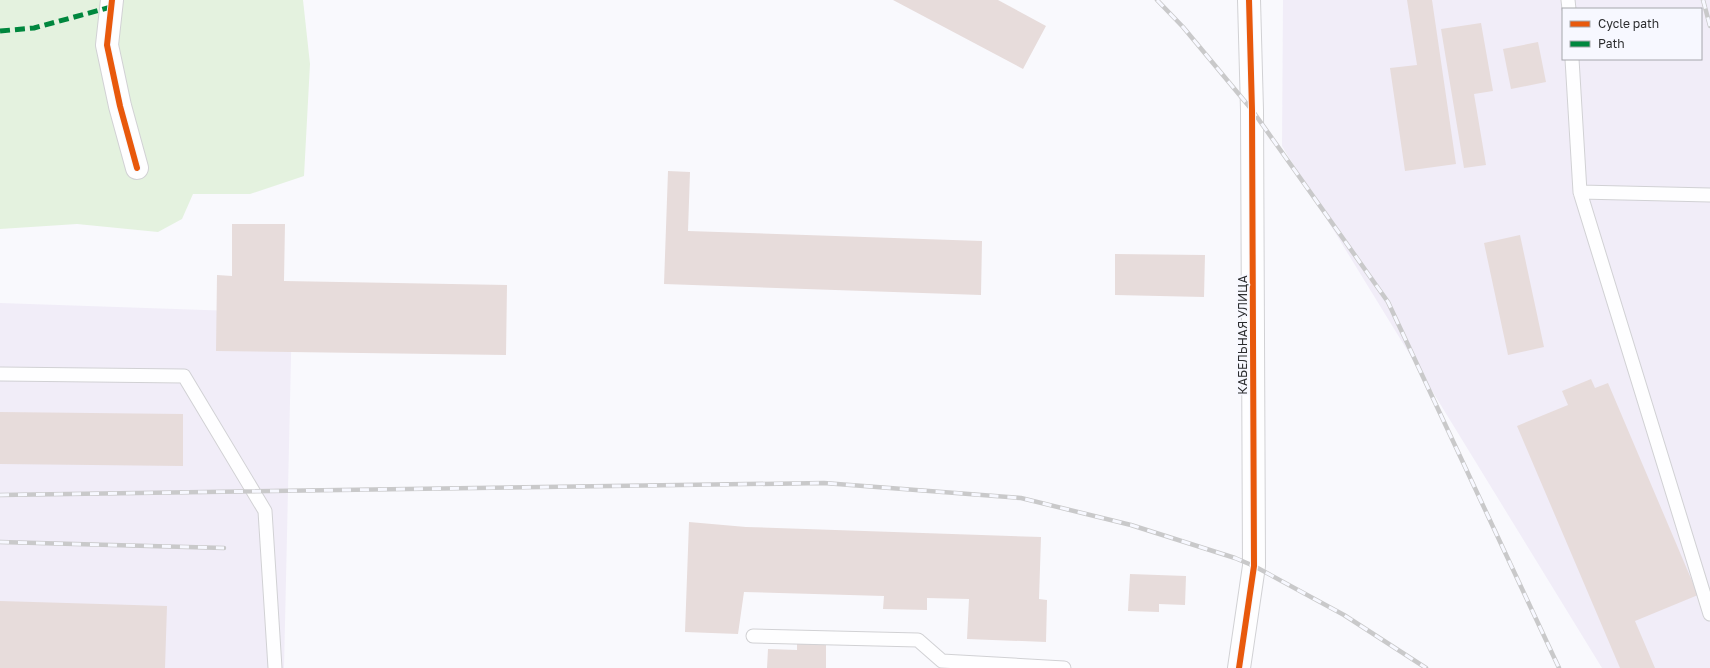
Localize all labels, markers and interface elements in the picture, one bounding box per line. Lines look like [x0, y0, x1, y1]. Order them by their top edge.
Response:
legend [1562, 8, 1702, 60]
text: Cycle path [1598, 16, 1659, 31]
text: Path [1598, 36, 1625, 51]
street label: КАБЕЛЬНАЯ УЛИЦА [1235, 275, 1250, 395]

